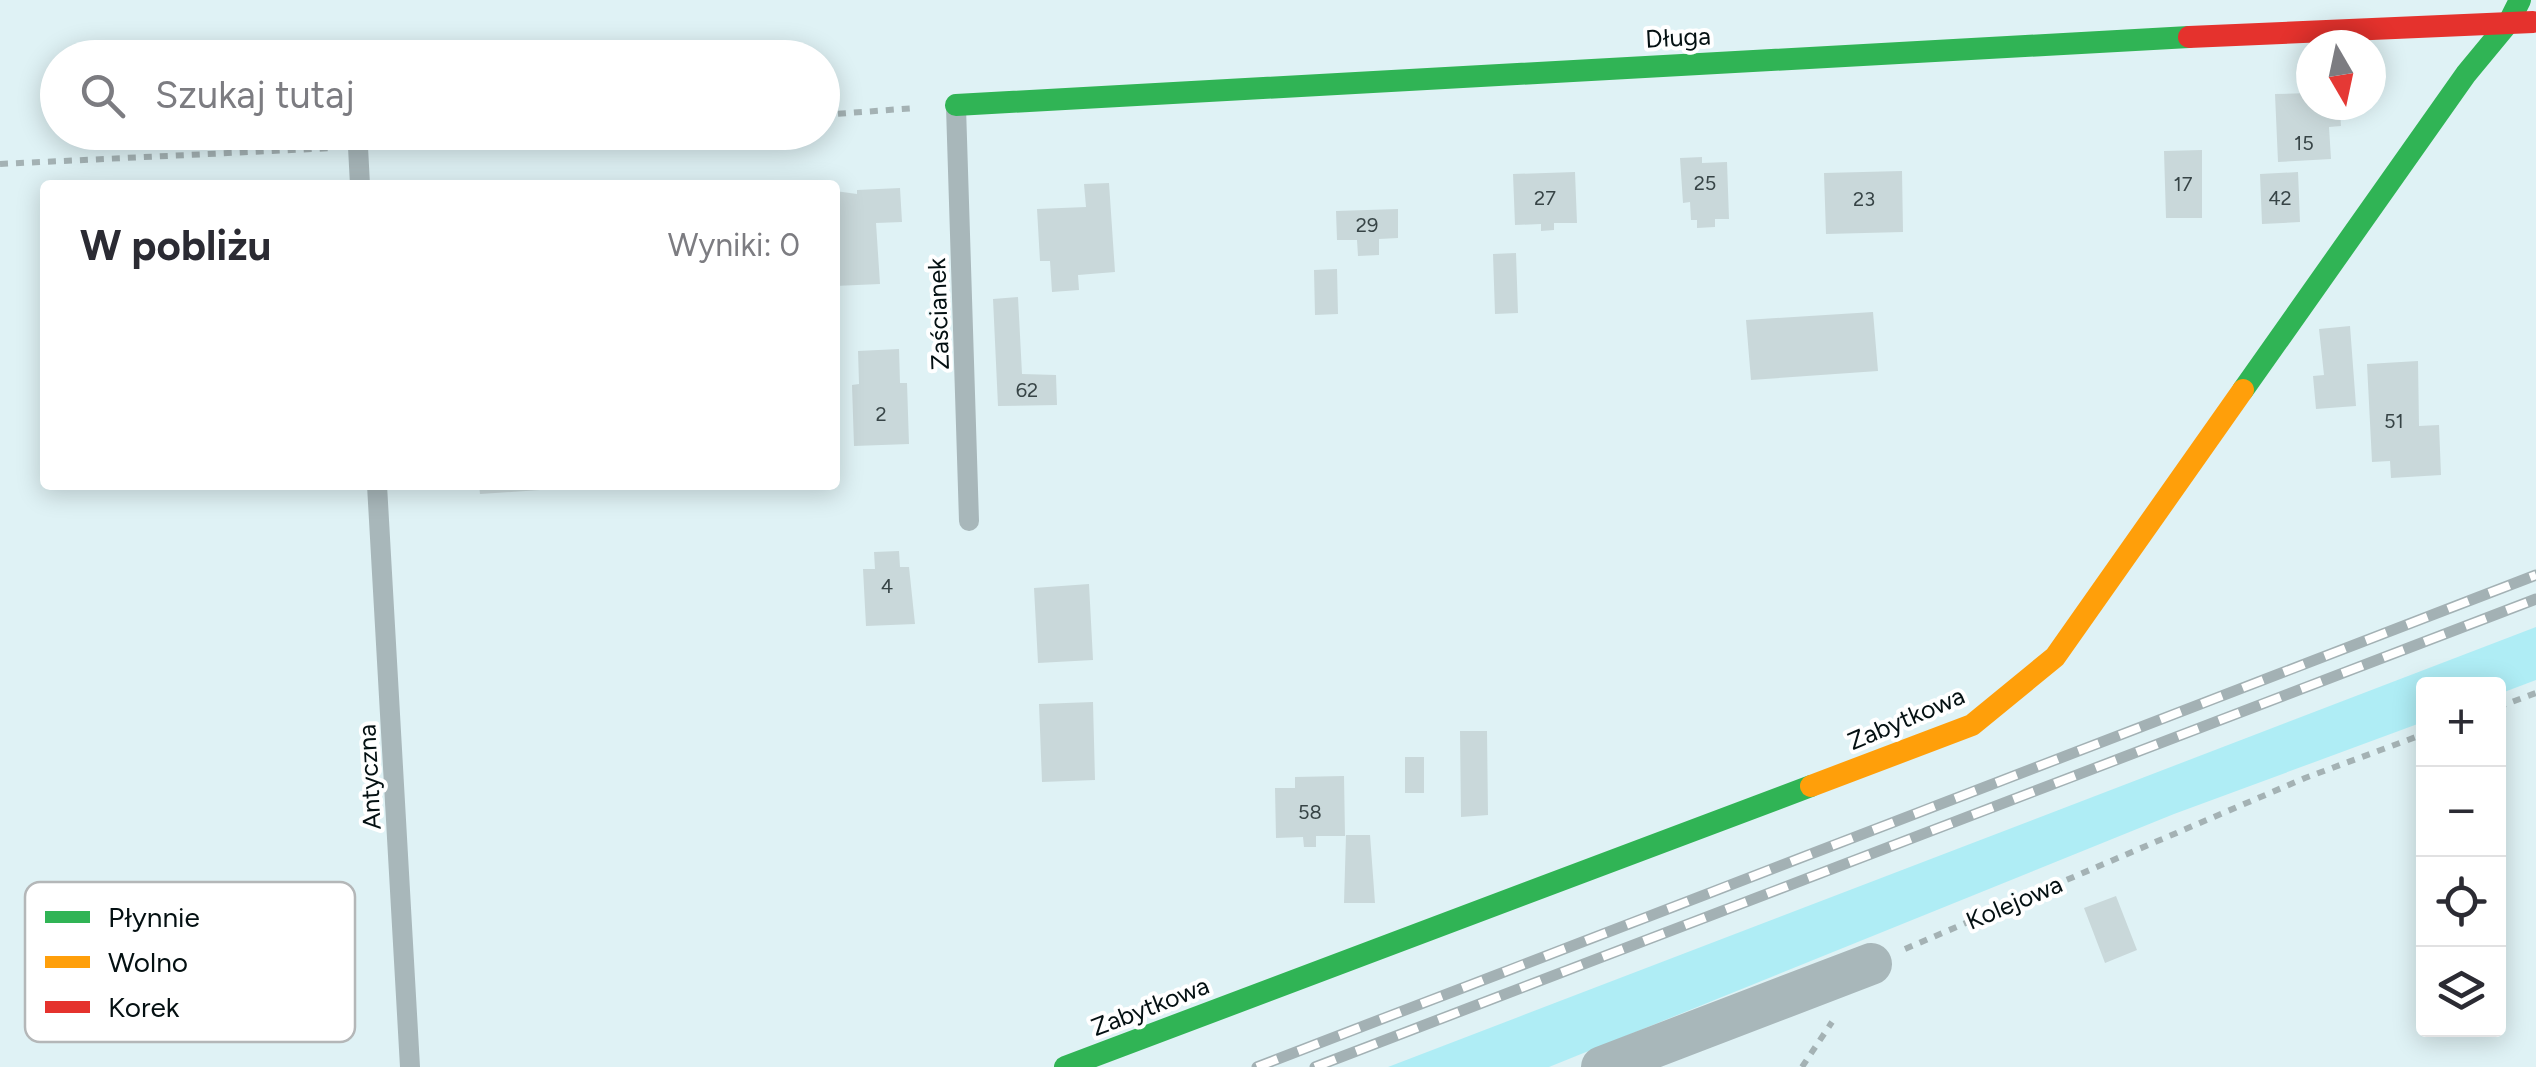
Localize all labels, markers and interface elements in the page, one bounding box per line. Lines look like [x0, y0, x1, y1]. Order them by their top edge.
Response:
street label: Długa [1644, 20, 1712, 54]
north arrow [2296, 30, 2386, 120]
search box [40, 40, 840, 150]
icon: search [75, 68, 130, 123]
text: Szukaj tutaj [155, 72, 355, 118]
house number: 15 [2294, 131, 2314, 155]
house number: 25 [1694, 171, 1716, 195]
house number: 17 [2174, 172, 2193, 196]
house number: 27 [1534, 186, 1556, 210]
house number: 42 [2268, 186, 2292, 210]
house number: 23 [1853, 187, 1875, 211]
house number: 29 [1356, 213, 1378, 237]
text: W pobliżu [80, 220, 271, 271]
text: Wyniki: 0 [668, 226, 800, 264]
street label: Zaścianek [921, 256, 955, 371]
house number: 62 [1016, 378, 1038, 402]
house number: 2 [875, 402, 887, 426]
house number: 51 [2384, 409, 2404, 433]
house number: 4 [881, 574, 893, 598]
map controls [2416, 677, 2506, 1037]
button: + [2416, 677, 2506, 767]
street label: Zabytkowa [1843, 680, 1969, 756]
street label: Antyczna [351, 723, 387, 831]
button: − [2416, 767, 2506, 857]
house number: 58 [1298, 800, 1322, 824]
button: locate [2416, 857, 2506, 947]
street label: Kolejowa [1961, 868, 2067, 936]
legend [25, 882, 355, 1042]
text: Płynnie [108, 900, 200, 934]
text: Wolno [108, 945, 188, 979]
button: layers [2416, 947, 2506, 1037]
street label: Zabytkowa [1087, 970, 1213, 1042]
text: Korek [108, 990, 180, 1024]

